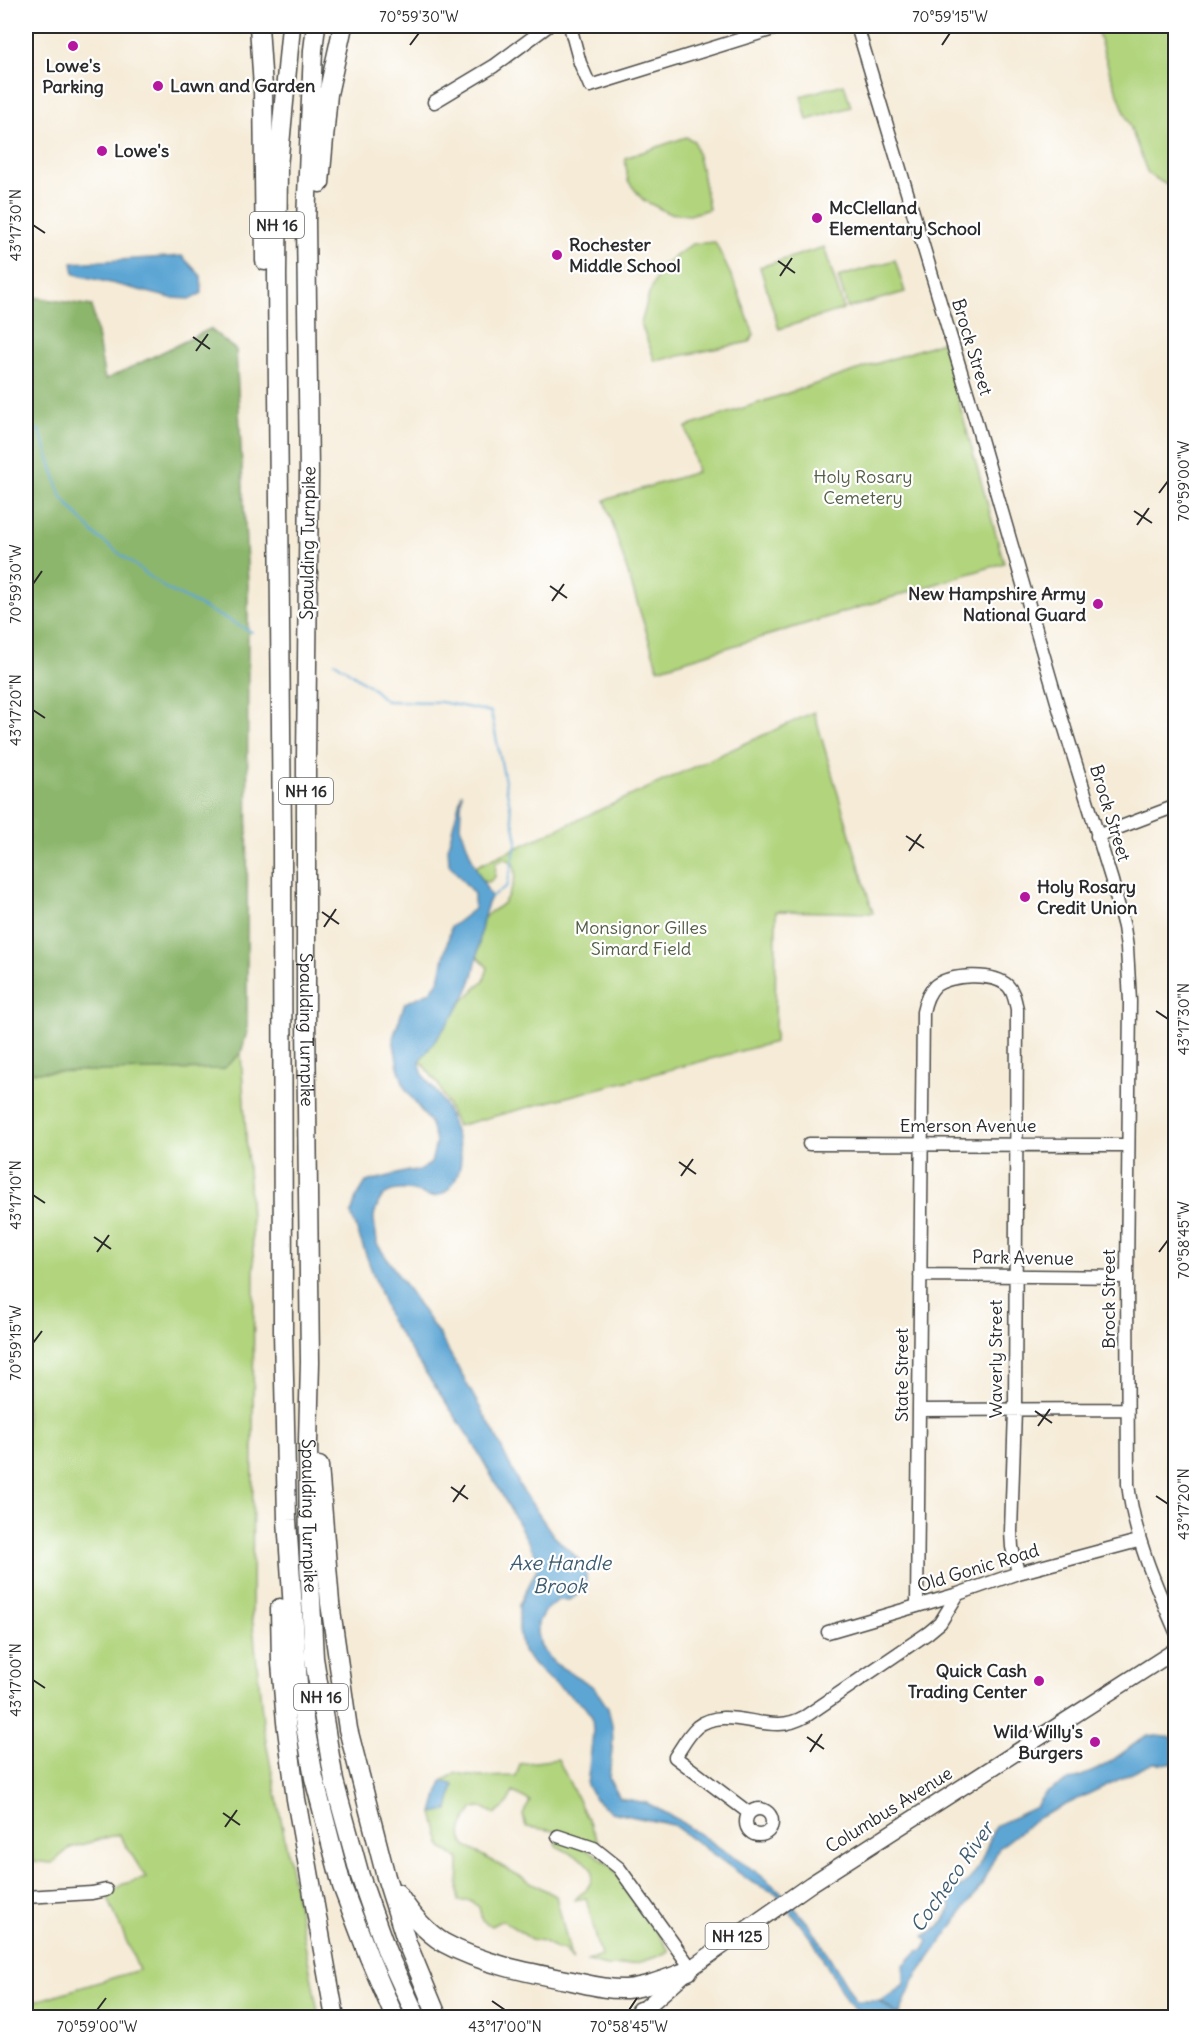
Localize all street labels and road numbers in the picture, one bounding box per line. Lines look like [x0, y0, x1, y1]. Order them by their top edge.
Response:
road number: NH 16 [250, 212, 304, 238]
street label: Brock Street [947, 296, 998, 398]
street label: Spaulding Turnpike [295, 466, 320, 620]
street label: Brock Street [1085, 762, 1136, 864]
road number: NH 16 [279, 778, 333, 804]
street label: Spaulding Turnpike [295, 953, 319, 1107]
street label: Emerson Avenue [900, 1114, 1036, 1137]
street label: Park Avenue [972, 1245, 1074, 1270]
street label: Brock Street [1097, 1249, 1120, 1349]
street label: Waverly Street [984, 1300, 1007, 1418]
street label: State Street [890, 1328, 913, 1422]
street label: Spaulding Turnpike [297, 1438, 323, 1593]
street label: Old Gonic Road [914, 1538, 1042, 1597]
road number: NH 16 [294, 1684, 348, 1710]
street label: Columbus Avenue [821, 1761, 956, 1858]
road number: NH 125 [706, 1923, 768, 1949]

